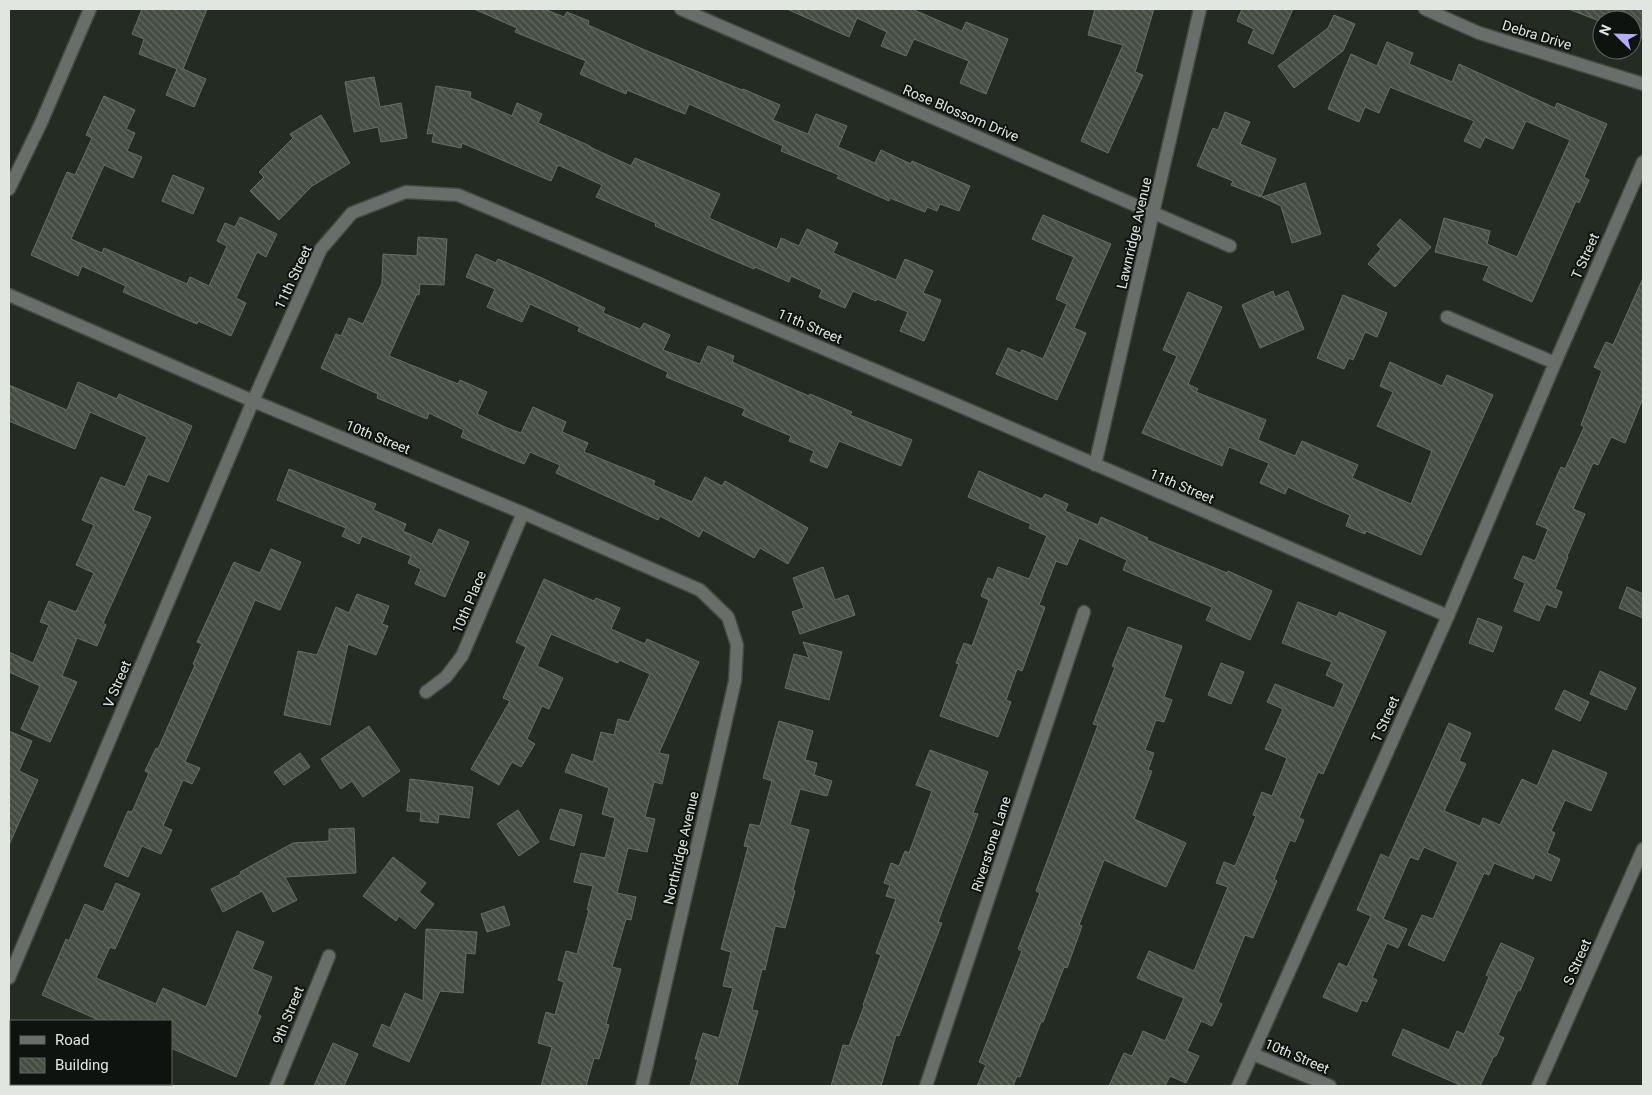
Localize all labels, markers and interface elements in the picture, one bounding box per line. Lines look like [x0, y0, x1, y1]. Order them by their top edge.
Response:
north arrow [1592, 10, 1642, 60]
street label: Debra Drive [1500, 17, 1574, 53]
text: N [1596, 22, 1614, 38]
street label: Rose Blossom Drive [901, 81, 1021, 145]
street label: Lawnridge Avenue [1113, 176, 1155, 290]
street label: T Street [1568, 230, 1602, 281]
street label: 11th Street [271, 242, 315, 311]
street label: 11th Street [775, 305, 845, 347]
street label: 10th Street [343, 417, 413, 457]
street label: 11th Street [1147, 465, 1217, 507]
street label: 10th Place [449, 568, 489, 636]
street label: V Street [100, 658, 134, 710]
street label: T Street [1368, 693, 1402, 744]
street label: Northridge Avenue [660, 790, 702, 906]
street label: Riverstone Lane [968, 794, 1014, 894]
street label: S Street [1560, 936, 1594, 988]
street label: 9th Street [269, 984, 307, 1046]
legend [10, 1020, 172, 1085]
text: Road [55, 1031, 89, 1049]
street label: 10th Street [1262, 1035, 1332, 1077]
text: Building [55, 1056, 109, 1074]

